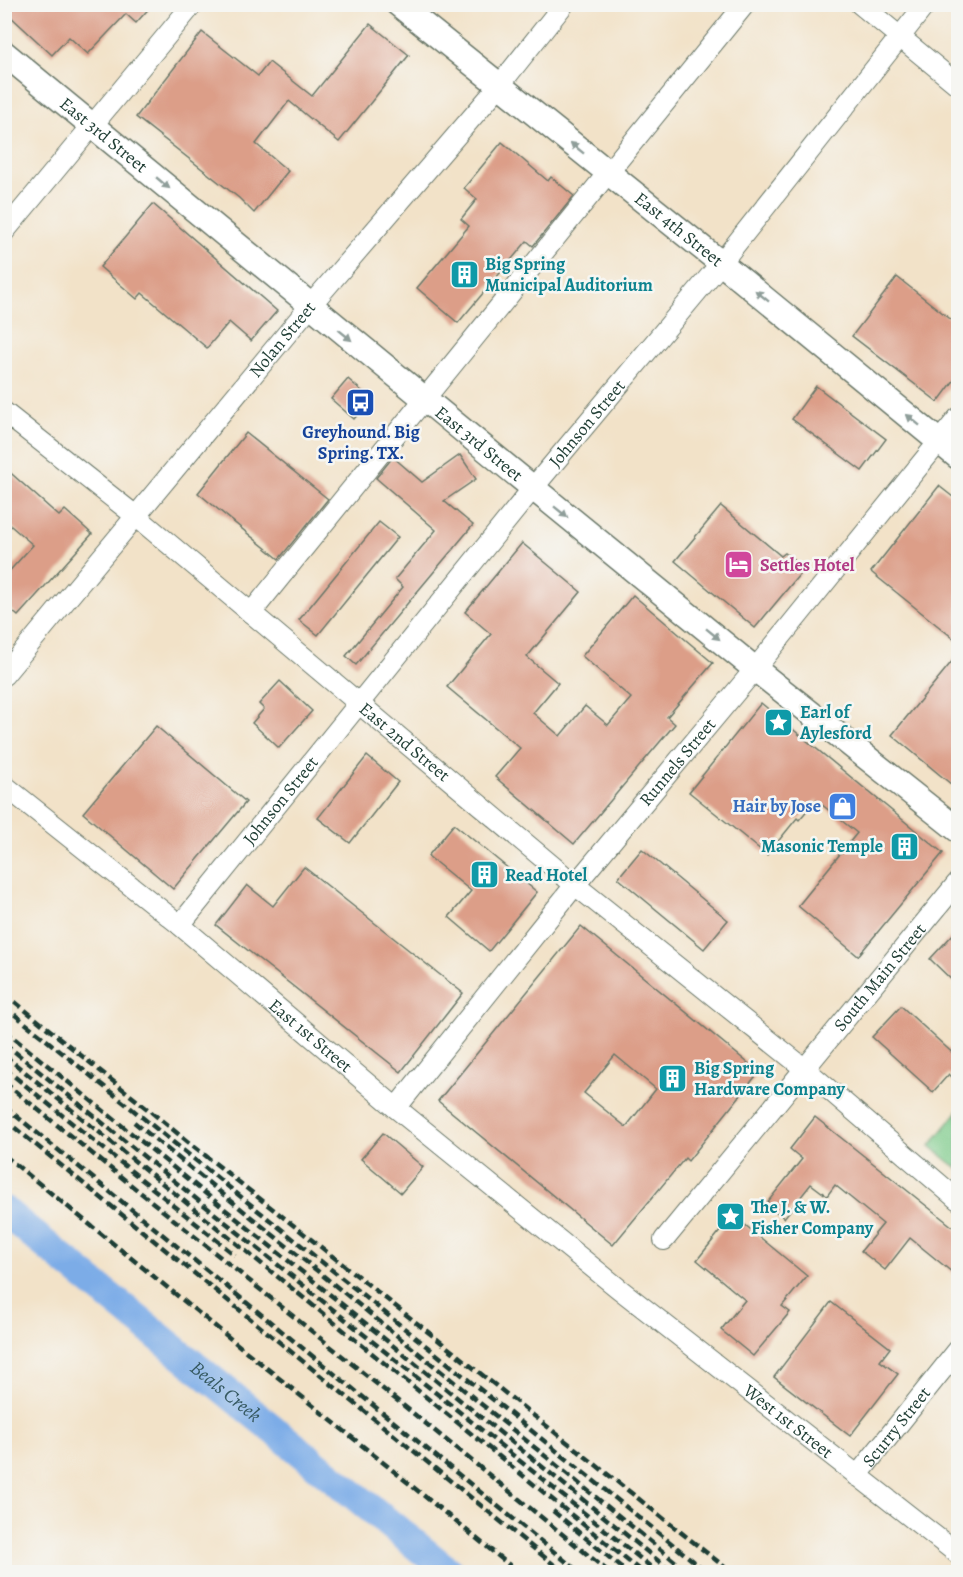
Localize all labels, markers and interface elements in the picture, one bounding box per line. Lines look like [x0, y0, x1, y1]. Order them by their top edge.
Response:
street label: East 3rd Street [55, 92, 153, 178]
one-way arrow [569, 142, 585, 155]
one-way arrow [155, 177, 171, 190]
street label: East 4th Street [630, 186, 728, 272]
place label: Big Spring Municipal Auditorium [485, 252, 653, 297]
building icon: Big Spring Municipal Auditorium [448, 258, 480, 290]
one-way arrow [754, 290, 770, 303]
street label: Nolan Street [244, 296, 321, 383]
one-way arrow [337, 328, 352, 341]
street label: Johnson Street [543, 374, 631, 472]
bus stop icon: Greyhound. Big Spring. TX. [345, 387, 377, 419]
street label: East 3rd Street [430, 400, 528, 487]
one-way arrow [905, 413, 921, 426]
place label: Greyhound. Big Spring. TX. [302, 420, 420, 465]
one-way arrow [554, 505, 569, 517]
hotel icon: Settles Hotel [723, 549, 755, 581]
place label: Settles Hotel [760, 553, 855, 577]
one-way arrow [705, 628, 721, 641]
street label: East 2nd Street [354, 697, 455, 787]
place label: Earl of Aylesford [799, 700, 872, 745]
place icon: Earl of Aylesford [763, 706, 795, 738]
street label: Runnels Street [634, 713, 721, 811]
street label: Johnson Street [237, 751, 324, 850]
shop icon: Hair by Jose [826, 790, 858, 822]
place label: Hair by Jose [733, 794, 821, 818]
building icon: Masonic Temple [888, 830, 920, 862]
place label: Masonic Temple [761, 834, 883, 858]
building icon: Read Hotel [468, 859, 500, 891]
place label: Read Hotel [505, 863, 587, 887]
street label: South Main Street [828, 918, 931, 1036]
street label: East 1st Street [264, 993, 358, 1078]
place label: Big Spring Hardware Company [694, 1056, 846, 1101]
building icon: Big Spring Hardware Company [657, 1062, 689, 1094]
place label: The J. & W. Fisher Company [751, 1195, 874, 1240]
place icon: The J. & W. Fisher Company [714, 1201, 746, 1233]
water label: Beals Creek [185, 1354, 267, 1428]
street label: West 1st Street [738, 1378, 838, 1464]
street label: Scurry Street [857, 1382, 936, 1472]

